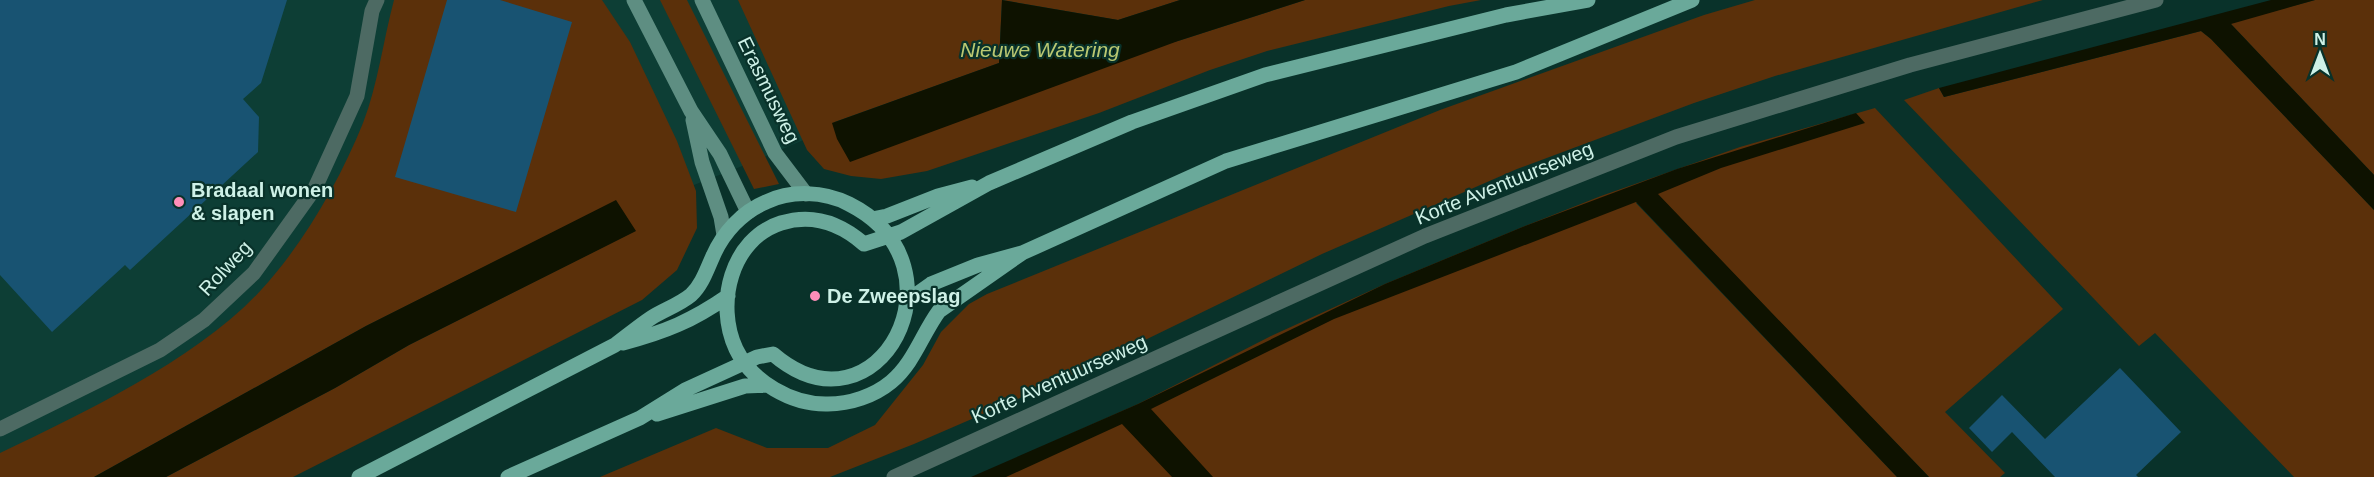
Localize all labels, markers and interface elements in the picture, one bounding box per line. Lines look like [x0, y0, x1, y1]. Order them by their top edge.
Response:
north arrow [2290, 24, 2350, 84]
text: N [2314, 31, 2326, 48]
street label: Erasmusweg [734, 33, 804, 147]
water label: Nieuwe Watering [960, 38, 1120, 61]
street label: Korte Aventuurseweg [1412, 137, 1596, 229]
place label: Bradaal wonen & slapen [191, 179, 333, 224]
marker: Bradaal wonen & slapen [172, 195, 186, 209]
street label: Rolweg [194, 236, 256, 300]
place label: De Zweepslag [827, 285, 960, 307]
marker: De Zweepslag [808, 289, 822, 303]
street label: Korte Aventuurseweg [968, 330, 1150, 428]

